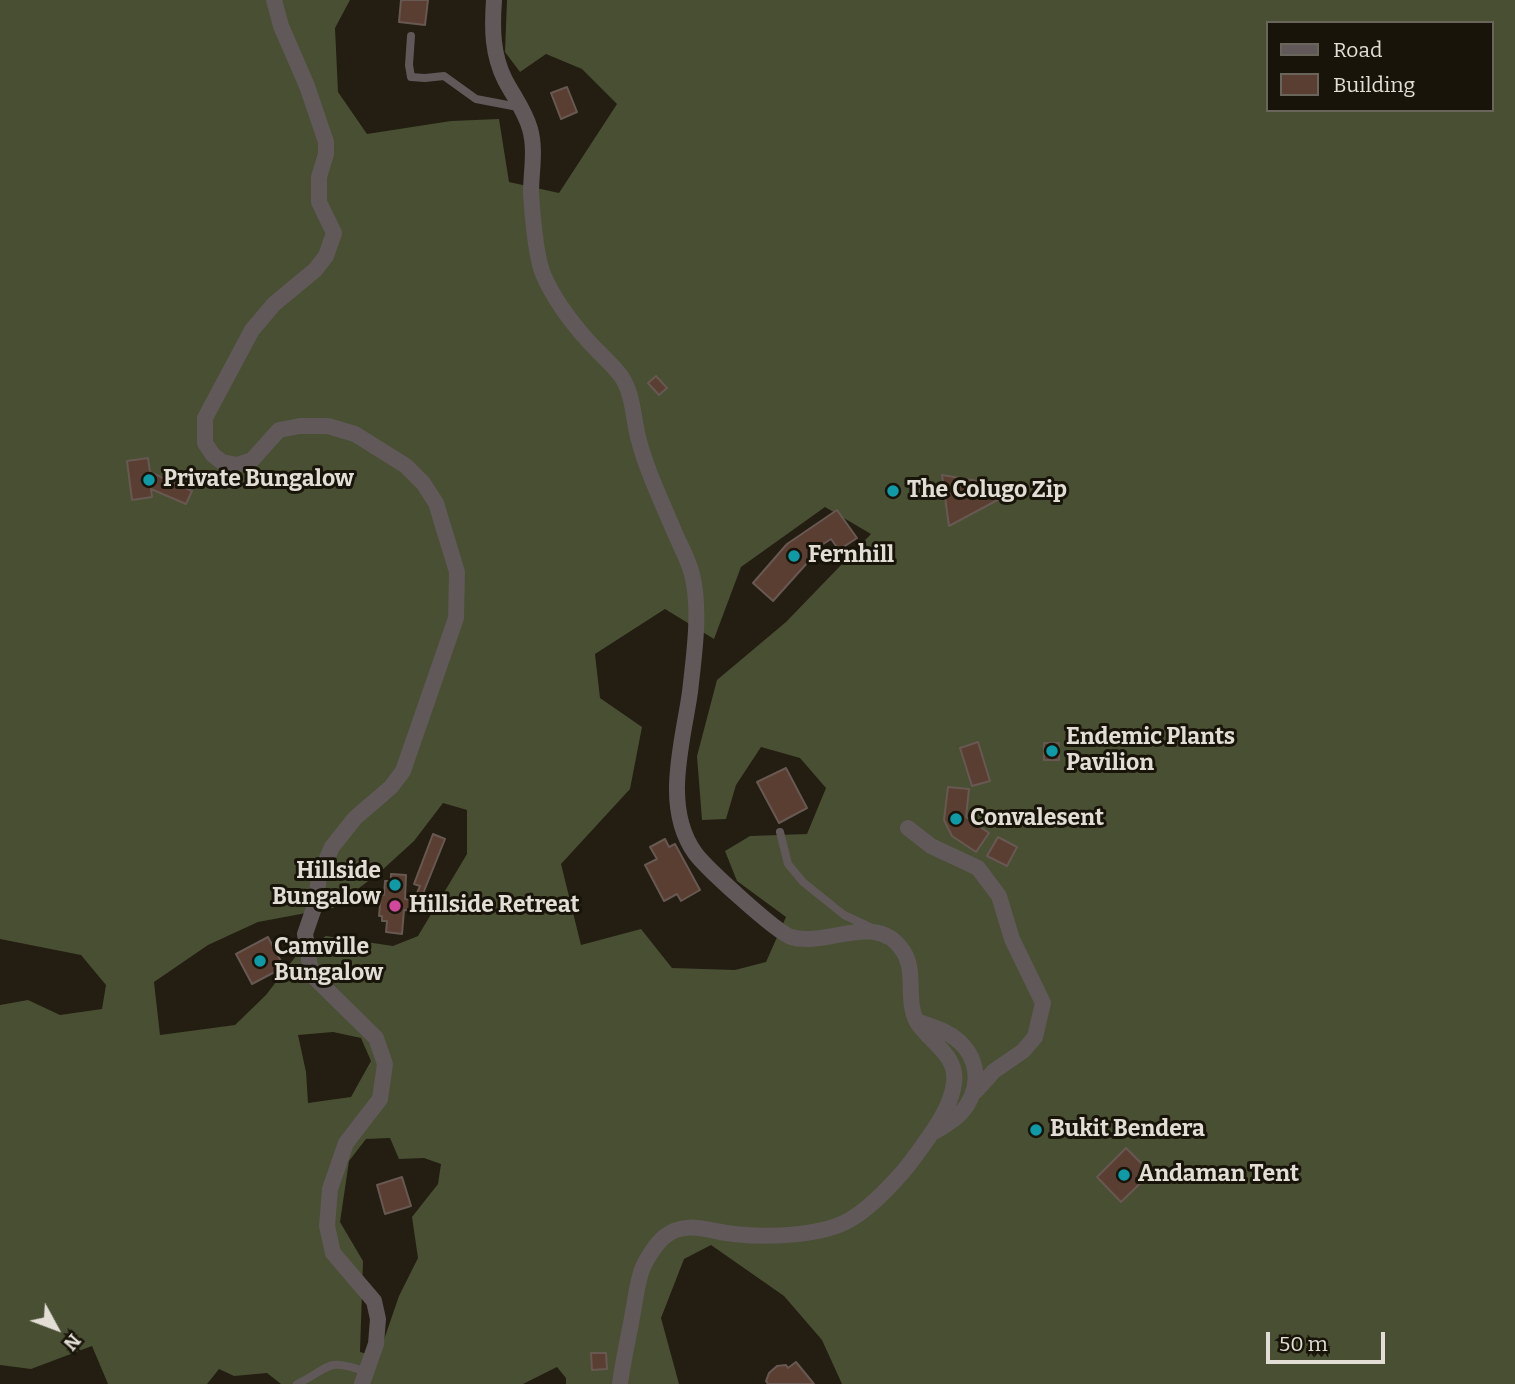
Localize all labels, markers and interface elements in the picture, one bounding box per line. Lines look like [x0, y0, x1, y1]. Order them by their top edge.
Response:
legend [1266, 21, 1494, 112]
text: Road [1333, 37, 1382, 63]
text: Building [1333, 72, 1415, 98]
place label: Private Bungalow [163, 466, 354, 494]
marker: Private Bungalow [141, 472, 157, 488]
place label: The Colugo Zip [907, 477, 1067, 505]
marker: The Colugo Zip [885, 483, 901, 499]
place label: Fernhill [808, 542, 894, 570]
marker: Fernhill [786, 548, 802, 564]
place label: Endemic Plants Pavilion [1066, 724, 1235, 778]
marker: Endemic Plants Pavilion [1044, 743, 1060, 759]
place label: Convalesent [970, 805, 1104, 833]
marker: Convalesent [948, 811, 964, 827]
place label: Hillside Bungalow [272, 858, 381, 912]
marker: Hillside Bungalow [387, 877, 403, 893]
place label: Hillside Retreat [409, 892, 580, 920]
marker: Hillside Retreat [387, 898, 403, 914]
place label: Camville Bungalow [274, 934, 383, 988]
marker: Camville Bungalow [252, 953, 268, 969]
place label: Bukit Bendera [1050, 1116, 1205, 1144]
marker: Bukit Bendera [1028, 1122, 1044, 1138]
place label: Andaman Tent [1138, 1161, 1299, 1189]
marker: Andaman Tent [1116, 1167, 1132, 1183]
north arrow [21, 1293, 91, 1363]
scale bar [1270, 1318, 1389, 1362]
text: N [59, 1329, 86, 1355]
text: 50 m [1279, 1331, 1328, 1357]

